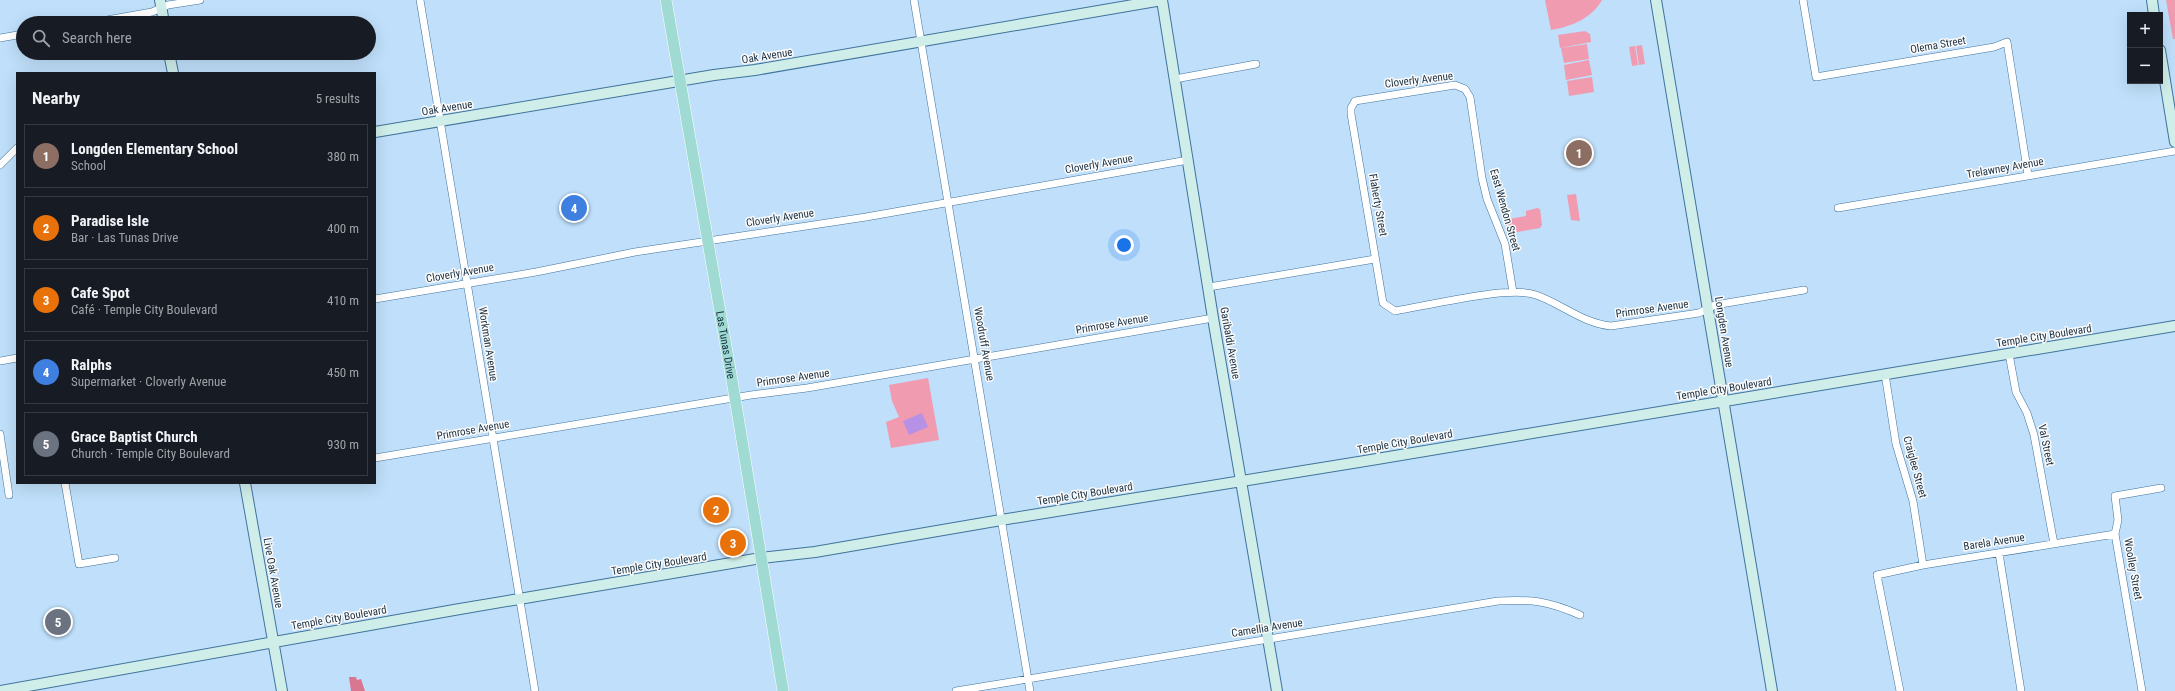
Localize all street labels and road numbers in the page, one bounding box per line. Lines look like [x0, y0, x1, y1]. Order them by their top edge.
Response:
street label: Olema Street [1909, 34, 1967, 56]
street label: Oak Avenue [741, 46, 793, 66]
street label: Cloverly Avenue [1384, 69, 1454, 91]
street label: Oak Avenue [421, 98, 473, 118]
street label: Cloverly Avenue [1064, 152, 1134, 176]
street label: Trelawney Avenue [1966, 155, 2044, 181]
street label: East Wendon Street [1487, 167, 1523, 253]
street label: Flaherty Street [1366, 173, 1390, 237]
street label: Cloverly Avenue [745, 206, 815, 230]
street label: Cloverly Avenue [425, 261, 495, 285]
street label: Longden Avenue [1712, 296, 1736, 368]
street label: Primrose Avenue [1615, 297, 1689, 321]
street label: Workman Avenue [476, 306, 500, 382]
street label: Woodruff Avenue [971, 306, 997, 382]
street label: Garibaldi Avenue [1217, 306, 1243, 380]
street label: Las Tunas Drive [714, 310, 738, 380]
street label: Primrose Avenue [1075, 311, 1149, 337]
street label: Temple City Boulevard [1995, 322, 2093, 350]
street label: Primrose Avenue [756, 366, 830, 390]
street label: Temple City Boulevard [1675, 375, 1773, 403]
street label: Primrose Avenue [436, 417, 510, 443]
street label: Val Street [2035, 423, 2057, 467]
street label: Temple City Boulevard [1356, 427, 1454, 457]
street label: Craiglee Street [1900, 435, 1930, 499]
street label: Temple City Boulevard [1036, 480, 1134, 508]
street label: Barela Avenue [1963, 531, 2025, 553]
street label: Live Oak Avenue [260, 537, 286, 609]
street label: Woolley Street [2121, 537, 2145, 601]
street label: Temple City Boulevard [610, 550, 708, 578]
street label: Temple City Boulevard [290, 603, 388, 633]
street label: Camellia Avenue [1230, 616, 1304, 640]

